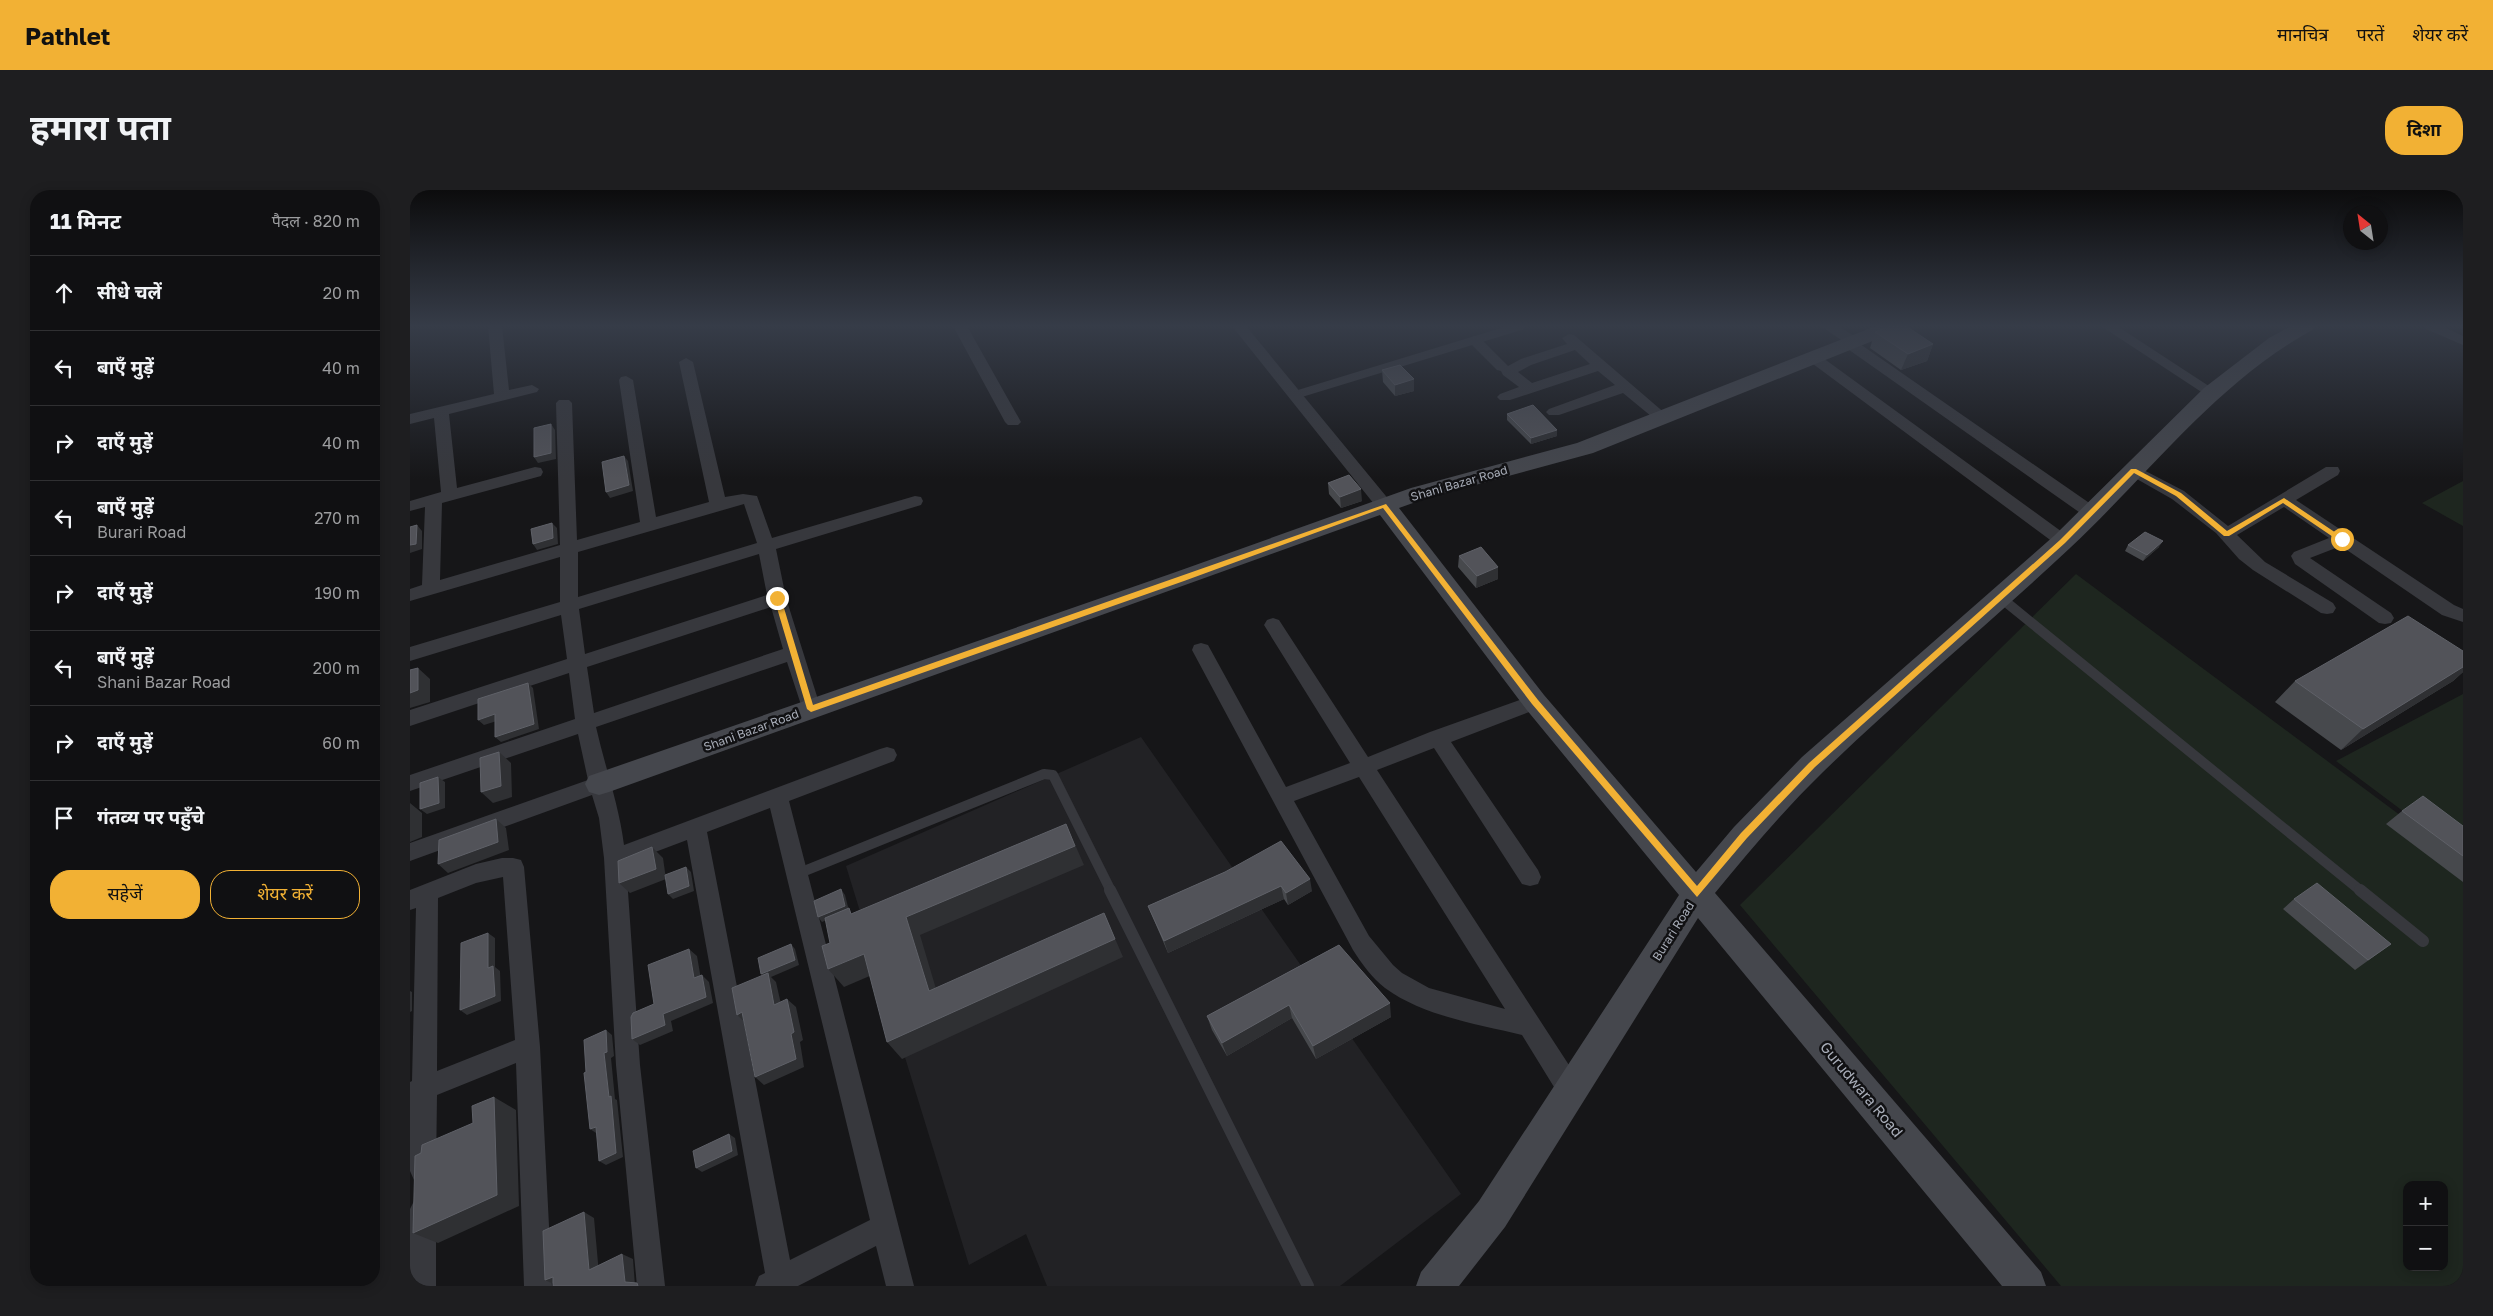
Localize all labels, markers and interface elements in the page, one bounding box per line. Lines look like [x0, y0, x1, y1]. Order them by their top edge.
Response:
text: Pathlet [25, 21, 110, 50]
text: मानचित्र [2277, 23, 2328, 45]
text: परतें [2356, 23, 2384, 45]
text: शेयर करें [2412, 23, 2468, 45]
text: हमारा पता [30, 106, 171, 148]
button: दिशा [2385, 106, 2463, 155]
north arrow [2343, 205, 2388, 250]
text: 11 मिनट [50, 208, 121, 234]
text: पैदल · 820 m [272, 211, 360, 231]
icon: ahead [50, 279, 78, 307]
text: सीधे चलें [97, 280, 162, 303]
text: 20 m [323, 283, 360, 303]
icon: left [50, 354, 78, 382]
text: बाएँ मुड़ें [97, 355, 154, 378]
text: 40 m [322, 358, 360, 378]
icon: right [50, 429, 78, 457]
text: दाएँ मुड़ें [97, 430, 153, 453]
text: 40 m [322, 433, 360, 453]
street label: Shani Bazar Road [1409, 462, 1509, 504]
text: बाएँ मुड़ें [97, 495, 154, 518]
icon: left [50, 504, 78, 532]
text: 270 m [314, 508, 360, 528]
text: Burari Road [97, 522, 186, 542]
route start [2331, 528, 2354, 551]
icon: right [50, 579, 78, 607]
text: दाएँ मुड़ें [97, 580, 153, 603]
text: 190 m [314, 583, 360, 603]
route end [766, 587, 789, 610]
text: बाएँ मुड़ें [97, 645, 154, 668]
icon: left [50, 654, 78, 682]
text: 200 m [313, 658, 360, 678]
text: Shani Bazar Road [97, 672, 231, 692]
street label: Shani Bazar Road [701, 706, 801, 754]
icon: right [50, 729, 78, 757]
text: दाएँ मुड़ें [97, 730, 153, 753]
text: 60 m [322, 733, 360, 753]
icon: arrive [50, 804, 78, 832]
text: गंतव्य पर पहुँचे [97, 805, 204, 828]
button: सहेजें [50, 870, 200, 919]
button: शेयर करें [210, 870, 360, 919]
street label: Burari Road [1649, 899, 1697, 963]
street label: Gurudwara Road [1817, 1038, 1907, 1140]
map controls [2403, 1181, 2448, 1271]
button: + [2403, 1181, 2448, 1226]
button: − [2403, 1226, 2448, 1271]

